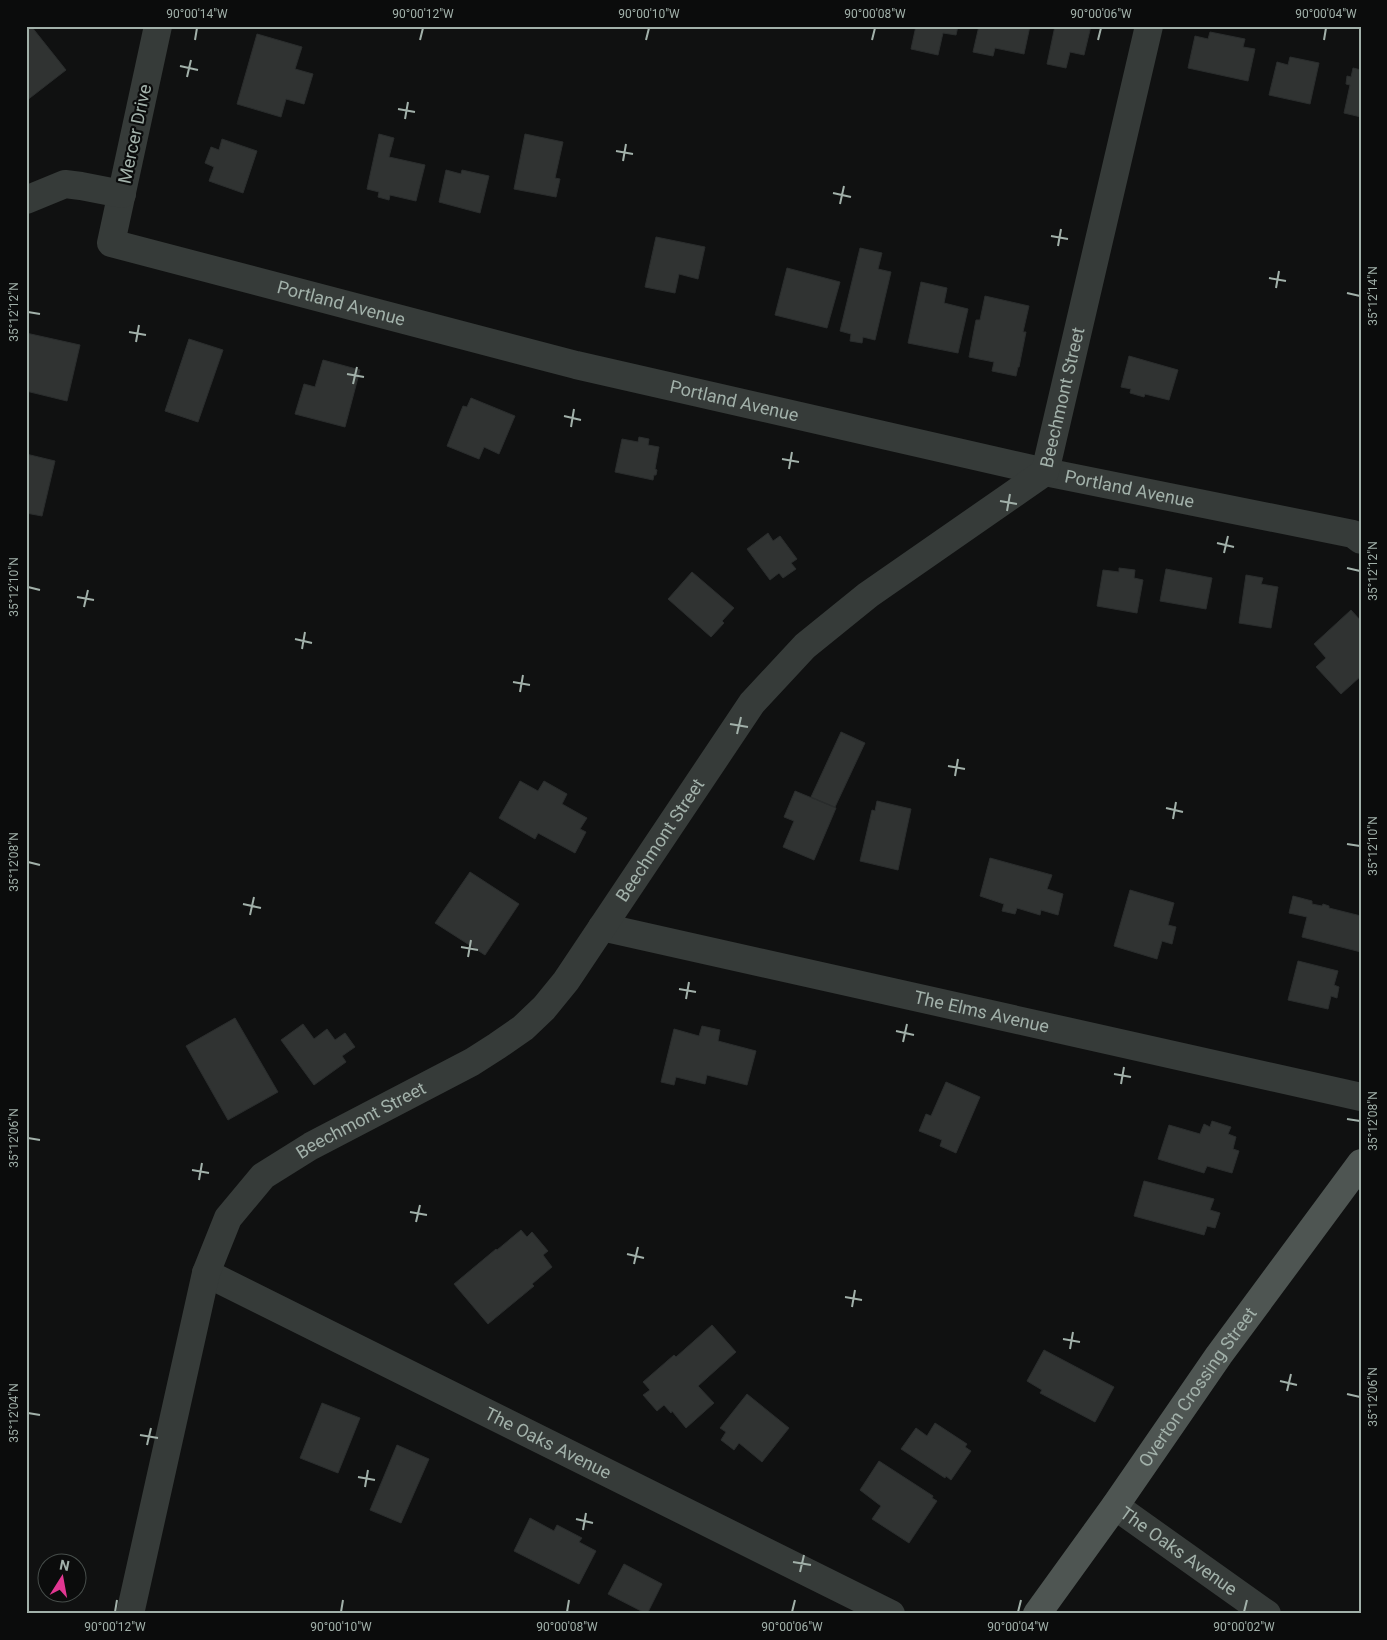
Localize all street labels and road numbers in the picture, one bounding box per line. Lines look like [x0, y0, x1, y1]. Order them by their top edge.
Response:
street label: Mercer Drive [114, 82, 155, 186]
street label: Portland Avenue [275, 276, 408, 330]
street label: Beechmont Street [1035, 325, 1088, 470]
street label: Portland Avenue [668, 376, 801, 425]
street label: Portland Avenue [1063, 465, 1196, 512]
street label: Beechmont Street [611, 774, 708, 905]
street label: The Elms Avenue [912, 986, 1051, 1037]
street label: Beechmont Street [292, 1077, 429, 1163]
street label: Overton Crossing Street [1134, 1303, 1261, 1471]
street label: The Oaks Avenue [481, 1402, 615, 1483]
street label: The Oaks Avenue [1116, 1502, 1241, 1599]

